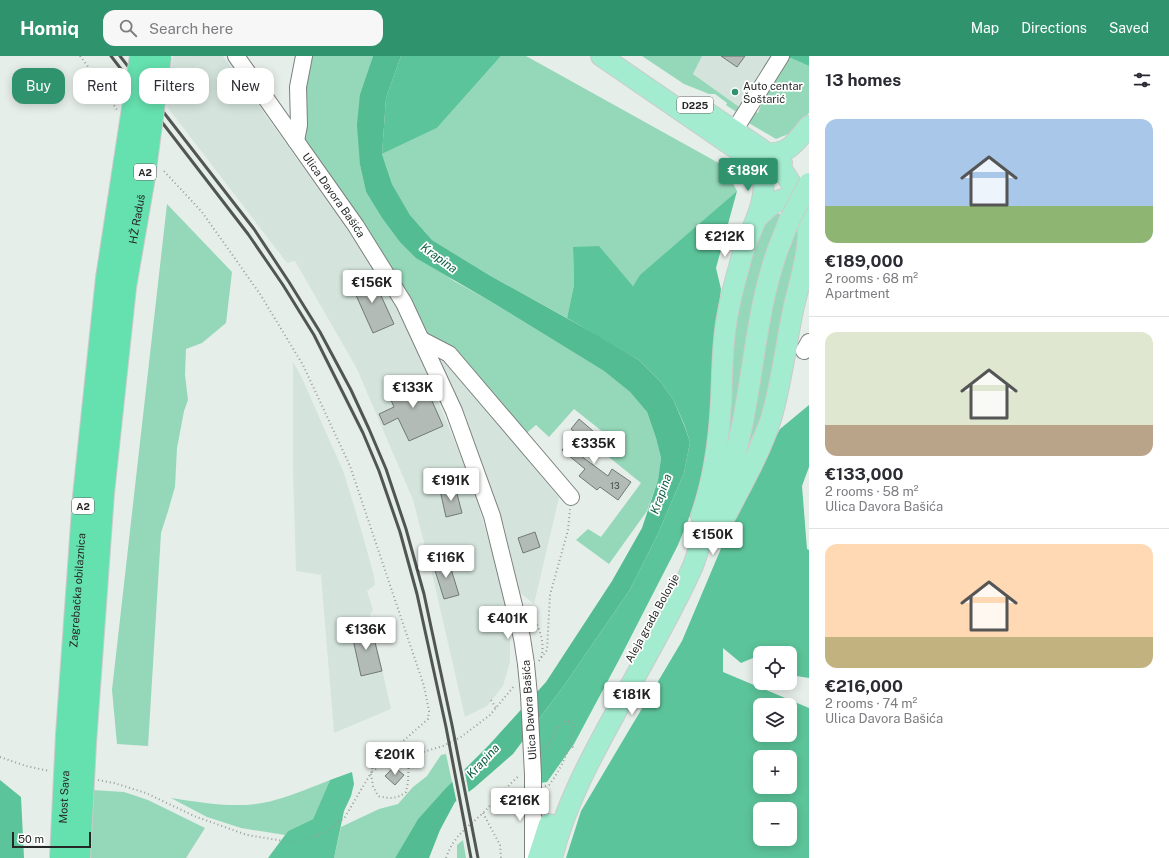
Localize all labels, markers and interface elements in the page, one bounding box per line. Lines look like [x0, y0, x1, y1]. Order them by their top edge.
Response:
search box [103, 10, 383, 46]
text: Homiq [20, 17, 79, 39]
icon: search [117, 17, 139, 39]
text: Search here [149, 20, 233, 37]
text: Map [971, 20, 999, 36]
text: Directions [1021, 20, 1087, 36]
text: Saved [1109, 20, 1149, 36]
chip: Buy [12, 68, 65, 104]
chip: Rent [73, 68, 131, 104]
chip: Filters [139, 68, 209, 104]
chip: New [217, 68, 274, 104]
icon: filters [1131, 69, 1153, 91]
text: 13 homes [825, 70, 901, 90]
place label: Auto centar Šoštarić [743, 80, 803, 105]
marker: Auto centar Šoštarić [730, 87, 740, 97]
road number: D225 [677, 97, 713, 113]
icon: home [953, 145, 1025, 217]
street label: Ulica Davora Bašića [300, 150, 367, 239]
pin: €189K [720, 158, 776, 192]
text: €189K [728, 163, 768, 178]
road number: A2 [134, 164, 156, 180]
street label: HŽ Raduš [127, 193, 147, 245]
pin: €212K [697, 224, 753, 258]
text: €212K [705, 229, 745, 244]
water label: Krapina [418, 240, 460, 276]
text: €189,000 [825, 251, 903, 271]
pin: €156K [344, 270, 400, 304]
text: 2 rooms · 68 m² [825, 271, 918, 286]
text: €156K [352, 275, 392, 290]
text: Apartment [825, 286, 890, 301]
icon: home [953, 358, 1025, 430]
pin: €133K [385, 375, 441, 409]
text: €133K [393, 380, 433, 395]
pin: €335K [566, 431, 622, 465]
text: €335K [572, 436, 616, 451]
text: €133,000 [825, 464, 903, 484]
pin: €191K [423, 468, 479, 502]
water label: Krapina [647, 472, 675, 516]
text: €191K [432, 473, 470, 488]
house number: 13 [610, 480, 620, 491]
text: 2 rooms · 58 m² [825, 484, 918, 499]
road number: A2 [72, 498, 94, 514]
text: Ulica Davora Bašića [825, 499, 943, 514]
pin: €150K [685, 522, 741, 556]
text: €150K [693, 527, 733, 542]
street label: Zagrebačka obilaznica [67, 533, 87, 648]
pin: €116K [418, 545, 474, 579]
text: €116K [427, 550, 465, 565]
icon: home [953, 570, 1025, 642]
street label: Aleja grada Bolonje [623, 572, 681, 664]
pin: €401K [480, 606, 536, 640]
text: €401K [488, 611, 528, 626]
pin: €136K [338, 617, 394, 651]
text: €136K [346, 622, 386, 637]
map controls [753, 646, 797, 846]
button: locate [753, 646, 797, 690]
street label: Ulica Davora Bašića [520, 660, 538, 760]
text: €216,000 [825, 676, 903, 696]
pin: €181K [604, 682, 660, 716]
text: €181K [613, 687, 651, 702]
text: 2 rooms · 74 m² [825, 696, 917, 711]
button: layers [753, 698, 797, 742]
text: Ulica Davora Bašića [825, 711, 943, 726]
water label: Krapina [464, 741, 502, 781]
pin: €201K [367, 742, 423, 776]
text: €201K [375, 747, 415, 762]
button: + [753, 750, 797, 794]
street label: Most Sava [57, 770, 71, 824]
pin: €216K [492, 788, 548, 822]
text: €216K [500, 793, 540, 808]
button: − [753, 802, 797, 846]
scale bar [12, 830, 91, 849]
text: 50 m [18, 833, 44, 845]

